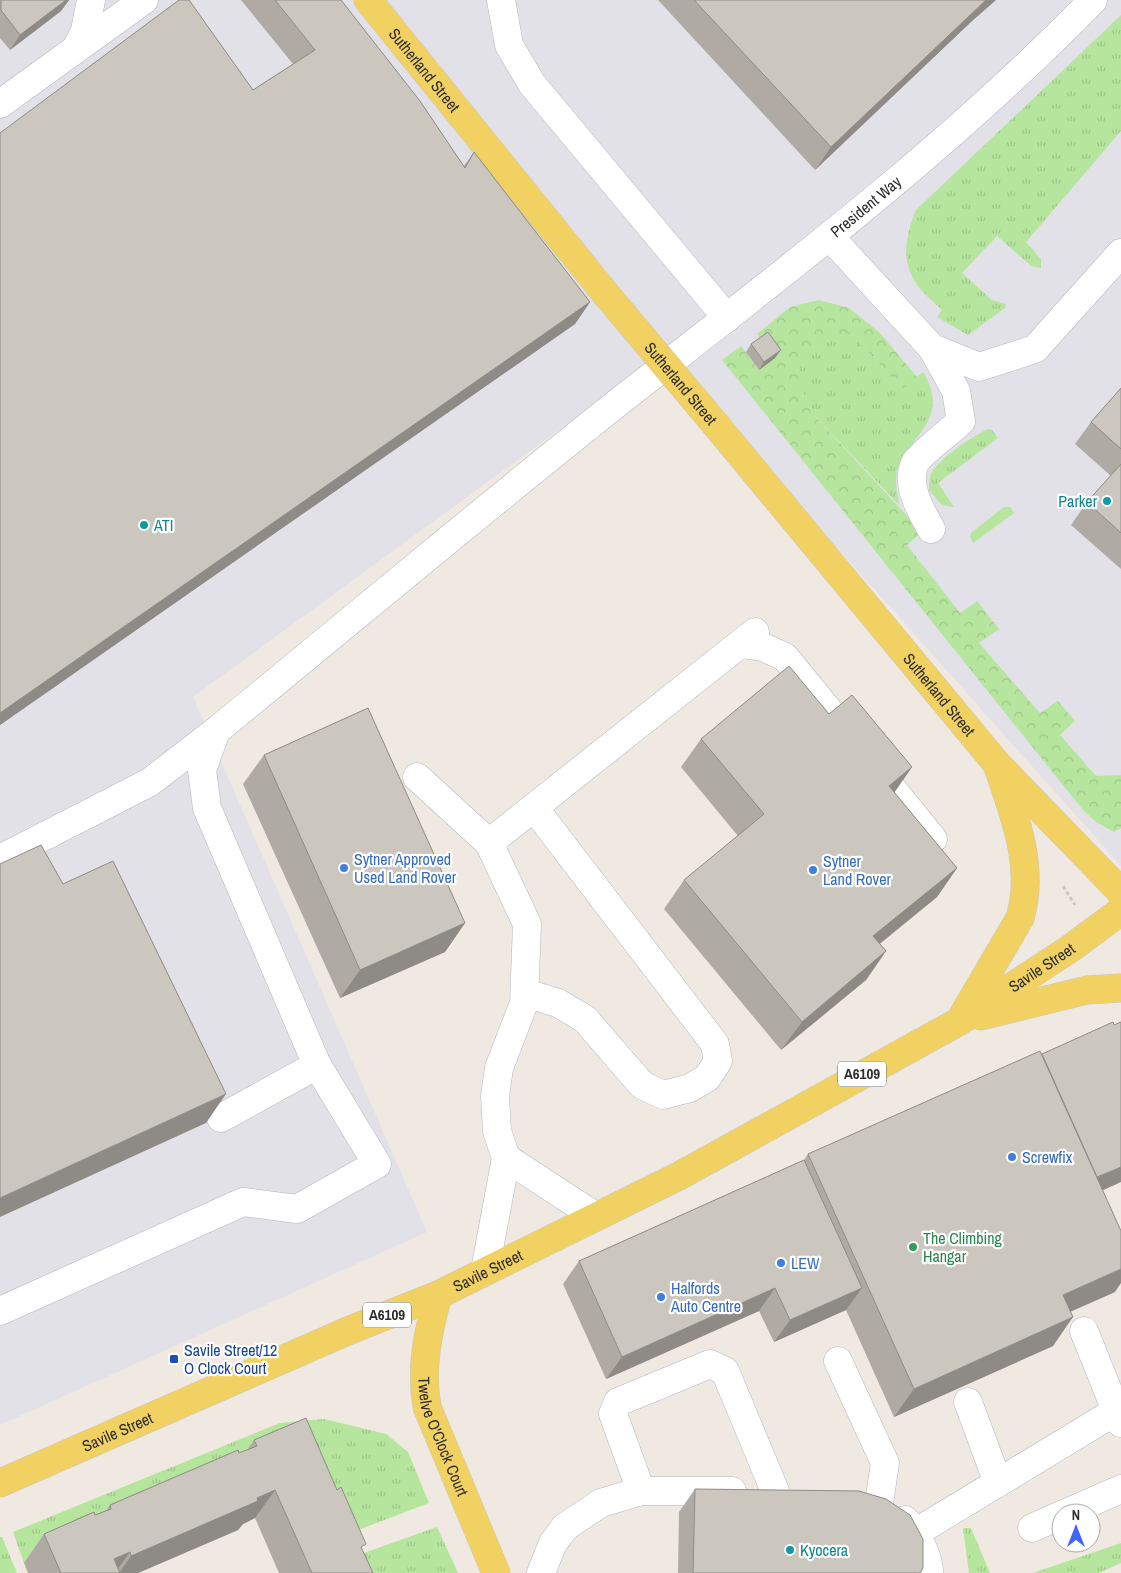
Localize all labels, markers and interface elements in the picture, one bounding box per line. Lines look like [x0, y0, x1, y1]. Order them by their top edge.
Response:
street label: Sutherland Street [384, 23, 466, 117]
street label: President Way [826, 170, 906, 242]
street label: Sutherland Street [640, 337, 722, 430]
place label: Parker [1058, 490, 1098, 512]
marker: Parker [1101, 495, 1113, 507]
place label: ATI [153, 514, 173, 536]
marker: ATI [138, 519, 150, 531]
street label: Sutherland Street [898, 648, 981, 741]
place label: Sytner Approved Used Land Rover [354, 848, 457, 888]
place label: Sytner Land Rover [823, 850, 891, 890]
marker: Sytner Approved Used Land Rover [338, 862, 350, 874]
marker: Sytner Land Rover [807, 864, 819, 876]
street label: Savile Street [1004, 938, 1080, 997]
road number: A6109 [838, 1062, 886, 1086]
place label: Screwfix [1022, 1146, 1073, 1168]
marker: Screwfix [1006, 1151, 1018, 1163]
place label: The Climbing Hangar [923, 1227, 1002, 1267]
marker: The Climbing Hangar [907, 1241, 919, 1253]
street label: Savile Street [449, 1244, 526, 1297]
place label: LEW [791, 1252, 820, 1274]
marker: LEW [775, 1257, 787, 1269]
place label: Halfords Auto Centre [670, 1277, 741, 1317]
marker: Halfords Auto Centre [655, 1291, 667, 1303]
road number: A6109 [363, 1302, 411, 1328]
place label: Savile Street/12 O Clock Court [184, 1339, 277, 1379]
marker: Savile Street/12 O Clock Court [168, 1353, 180, 1365]
street label: Twelve O'Clock Court [413, 1376, 474, 1500]
street label: Savile Street [78, 1406, 156, 1457]
north arrow [1051, 1503, 1101, 1553]
text: N [1072, 1506, 1080, 1524]
place label: Kyocera [800, 1539, 849, 1561]
marker: Kyocera [784, 1544, 796, 1556]

